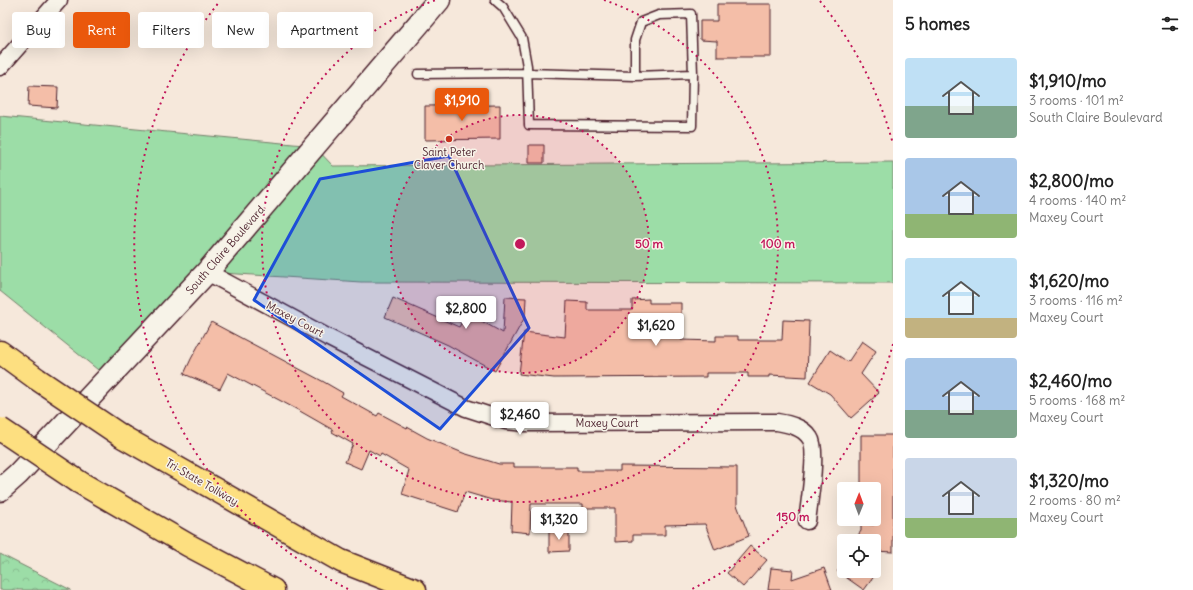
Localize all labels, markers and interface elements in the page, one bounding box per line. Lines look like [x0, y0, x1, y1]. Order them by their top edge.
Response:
chip: Buy [12, 12, 65, 48]
chip: Rent [73, 12, 130, 48]
chip: Filters [138, 12, 204, 48]
chip: New [212, 12, 269, 48]
chip: Apartment [277, 12, 373, 48]
text: 5 homes [905, 13, 970, 35]
icon: filters [1159, 13, 1181, 35]
text: $1,910/mo [1029, 70, 1106, 92]
icon: home [937, 74, 985, 122]
pin: $1,910 [429, 88, 495, 122]
text: $1,910 [444, 92, 480, 109]
text: 3 rooms · 101 m² [1029, 92, 1124, 109]
text: South Claire Boulevard [1029, 109, 1163, 126]
marker: Saint Peter Claver Church [444, 134, 454, 144]
place label: Saint Peter Claver Church [414, 145, 484, 172]
text: $2,800/mo [1029, 170, 1114, 192]
icon: home [937, 174, 985, 222]
text: 4 rooms · 140 m² [1029, 192, 1126, 209]
street label: South Claire Boulevard [183, 202, 268, 297]
text: Maxey Court [1029, 209, 1103, 226]
text: 50 m [635, 236, 664, 251]
text: 100 m [761, 236, 795, 251]
centre of rings [513, 237, 527, 251]
text: $1,620/mo [1029, 270, 1109, 292]
icon: home [937, 274, 985, 322]
text: 3 rooms · 116 m² [1029, 292, 1123, 309]
pin: $2,800 [433, 296, 499, 330]
street label: Maxey Court [264, 298, 326, 340]
text: $2,800 [445, 300, 487, 317]
text: Maxey Court [1029, 309, 1103, 326]
pin: $1,620 [623, 313, 689, 347]
text: $1,620 [637, 317, 675, 334]
text: $2,460/mo [1029, 370, 1112, 392]
icon: home [937, 374, 985, 422]
text: 5 rooms · 168 m² [1029, 392, 1125, 409]
pin: $2,460 [487, 402, 553, 436]
text: $2,460 [500, 406, 540, 423]
text: Maxey Court [1029, 409, 1103, 426]
street label: Maxey Court [576, 416, 639, 430]
street label: Tri-State Tollway [163, 456, 241, 508]
text: $1,320/mo [1029, 470, 1109, 492]
icon: home [937, 474, 985, 522]
north arrow [837, 482, 881, 526]
map controls [837, 482, 881, 578]
text: 2 rooms · 80 m² [1029, 492, 1121, 509]
pin: $1,320 [526, 507, 592, 541]
text: 150 m [777, 509, 810, 524]
text: Maxey Court [1029, 509, 1103, 526]
text: $1,320 [540, 511, 578, 528]
button: locate [837, 534, 881, 578]

